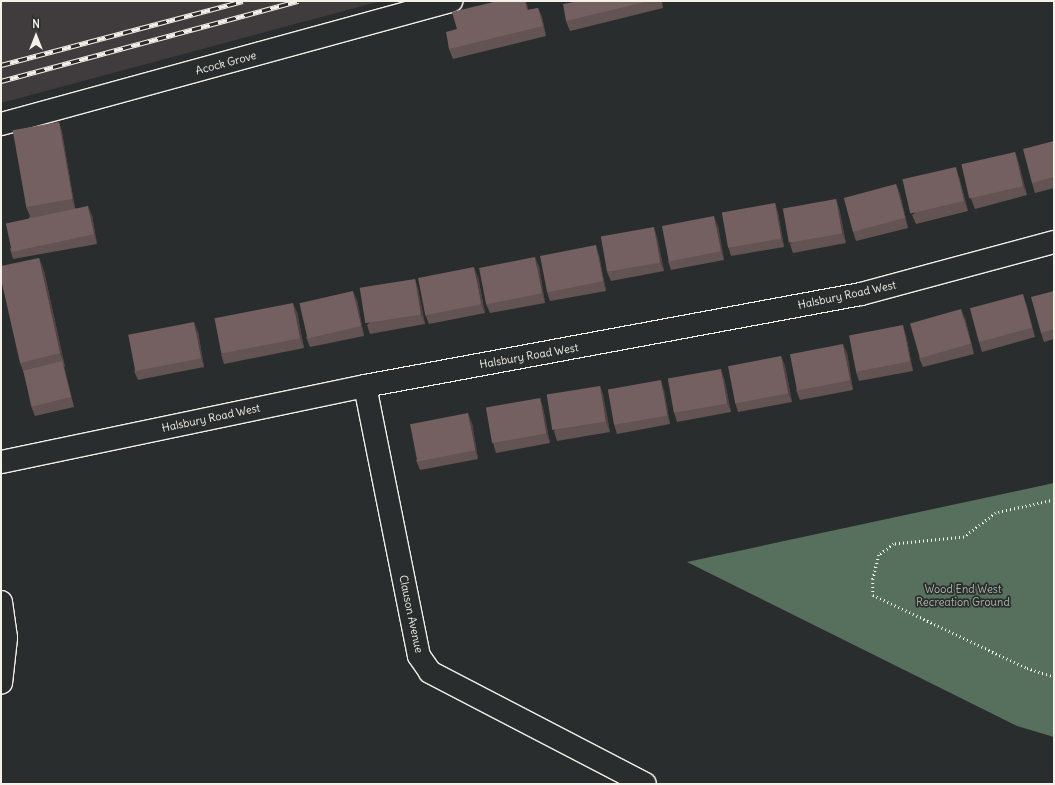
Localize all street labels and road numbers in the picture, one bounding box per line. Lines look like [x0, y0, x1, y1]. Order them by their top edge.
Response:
street label: Acock Grove [194, 49, 258, 77]
street label: Halsbury Road West [797, 278, 897, 312]
street label: Halsbury Road West [479, 341, 579, 371]
street label: Halsbury Road West [161, 401, 261, 435]
street label: Clauson Avenue [396, 574, 426, 654]

